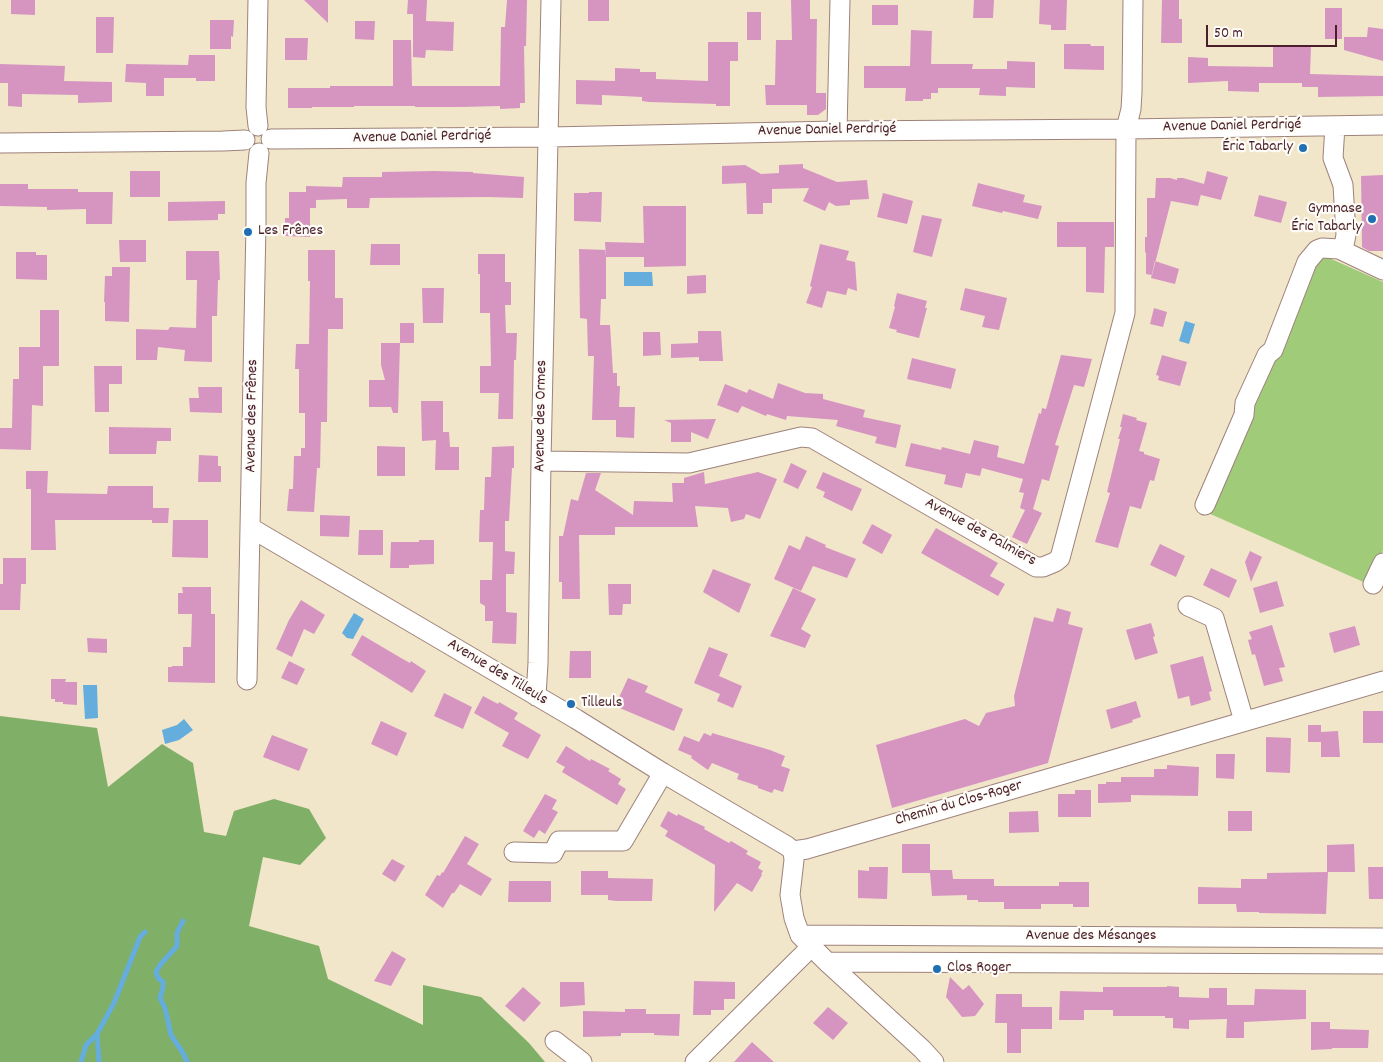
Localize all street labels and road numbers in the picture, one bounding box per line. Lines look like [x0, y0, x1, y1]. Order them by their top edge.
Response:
street label: Avenue Daniel Perdrigé [1163, 116, 1301, 138]
street label: Avenue Daniel Perdrigé [758, 120, 896, 142]
street label: Avenue Daniel Perdrigé [353, 127, 491, 149]
street label: Avenue des Frênes [242, 359, 264, 473]
street label: Avenue des Ormes [531, 360, 553, 472]
street label: Avenue des Palmiers [921, 494, 1039, 572]
street label: Avenue des Tilleuls [443, 635, 551, 711]
street label: Chemin du Clos-Roger [893, 777, 1025, 831]
street label: Avenue des Mésanges [1025, 927, 1157, 947]

